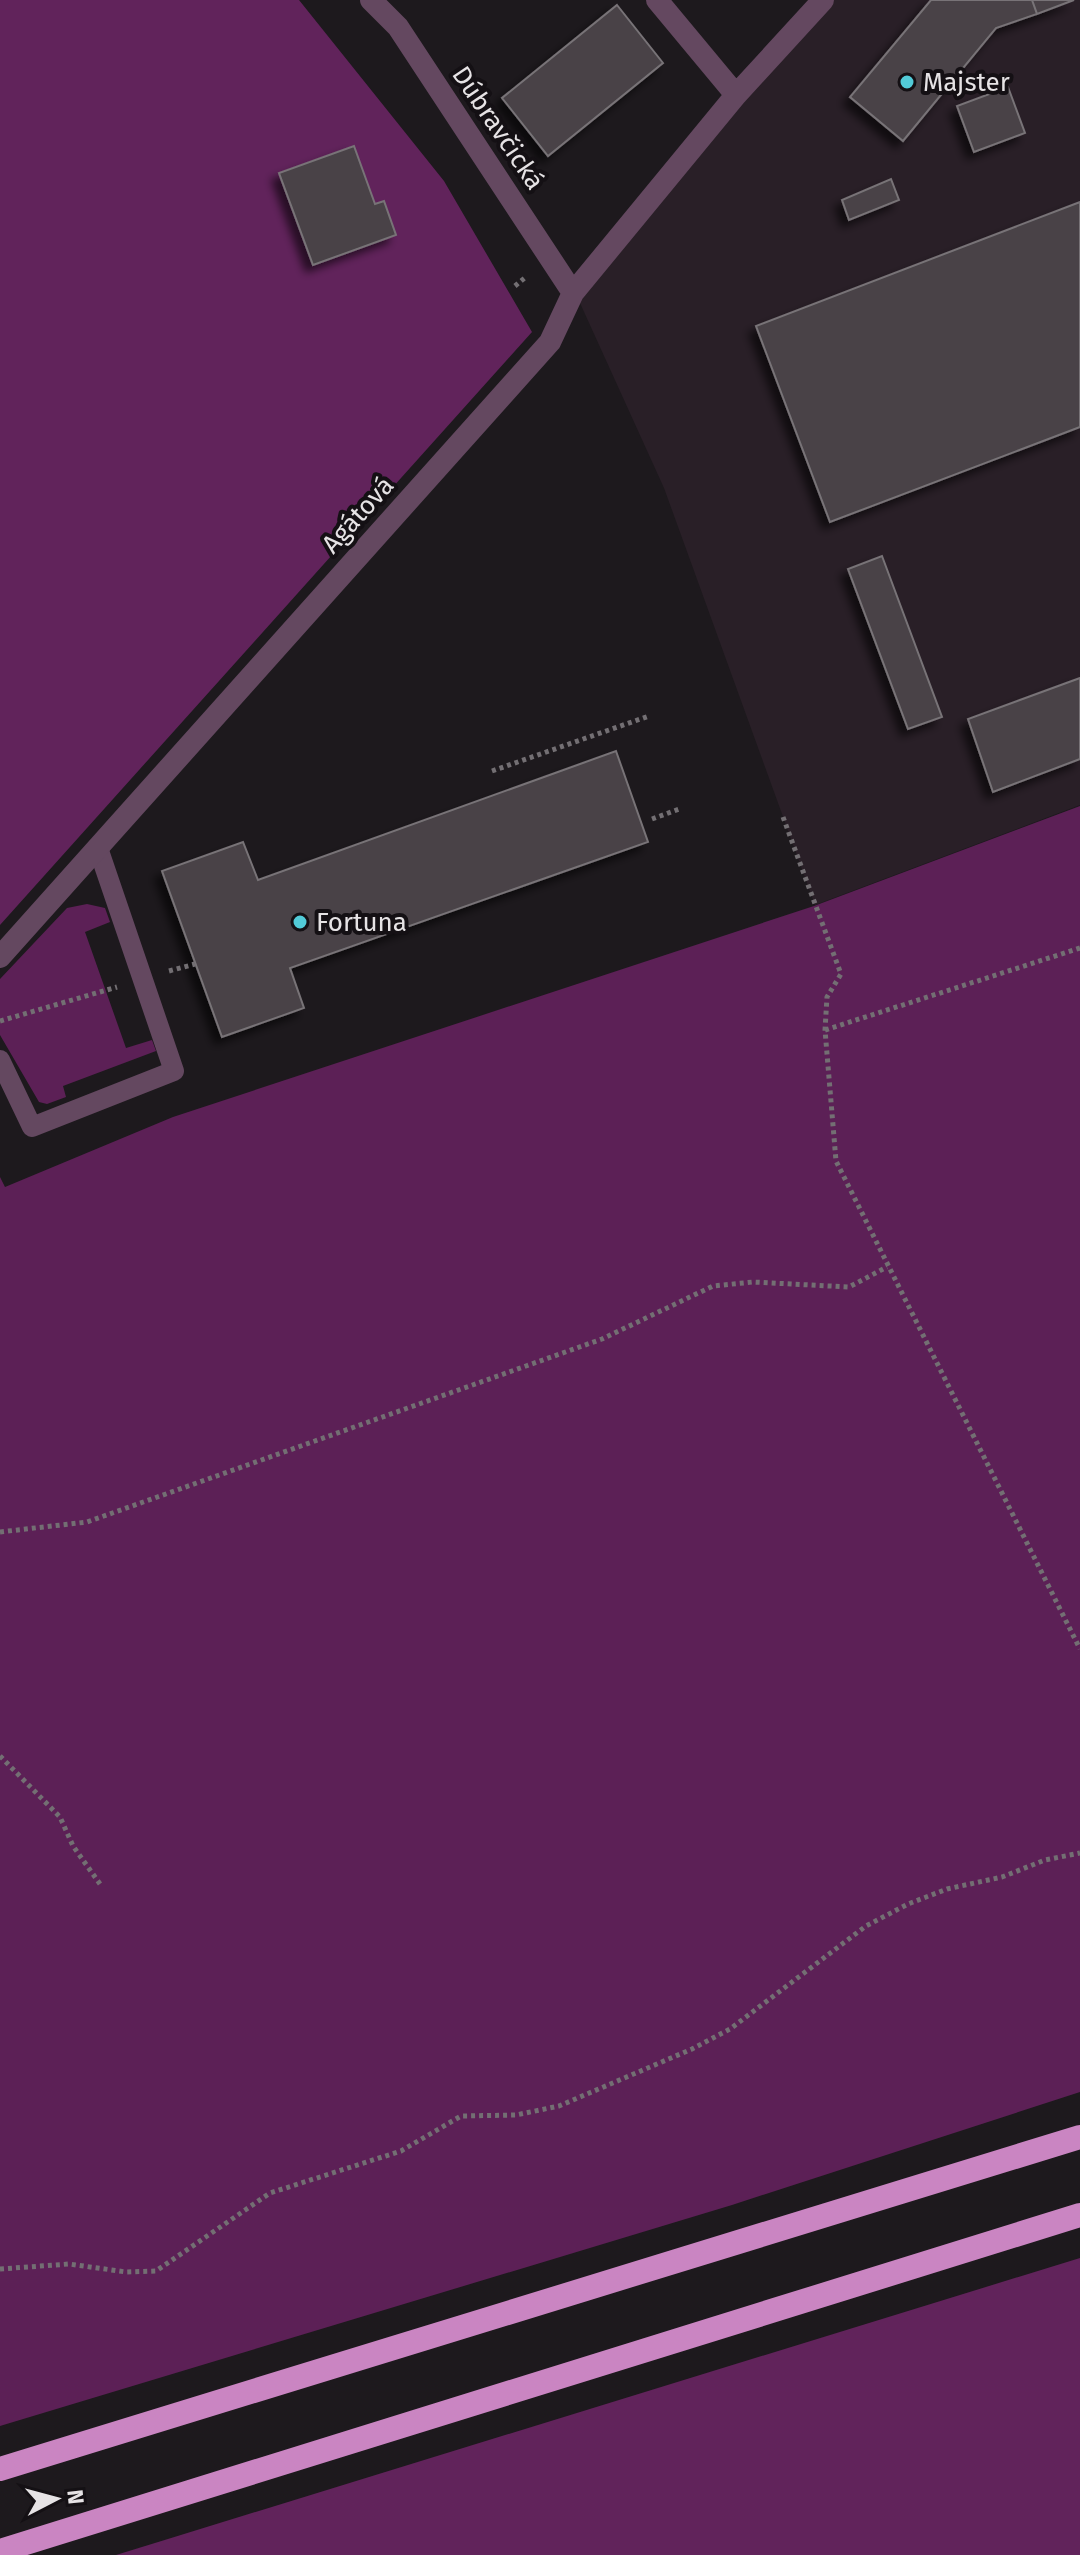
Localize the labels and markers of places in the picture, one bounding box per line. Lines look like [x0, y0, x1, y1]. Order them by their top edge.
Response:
place label: Majster [923, 67, 1010, 98]
marker: Majster [898, 73, 916, 91]
place label: Fortuna [316, 907, 407, 938]
marker: Fortuna [291, 913, 309, 931]

